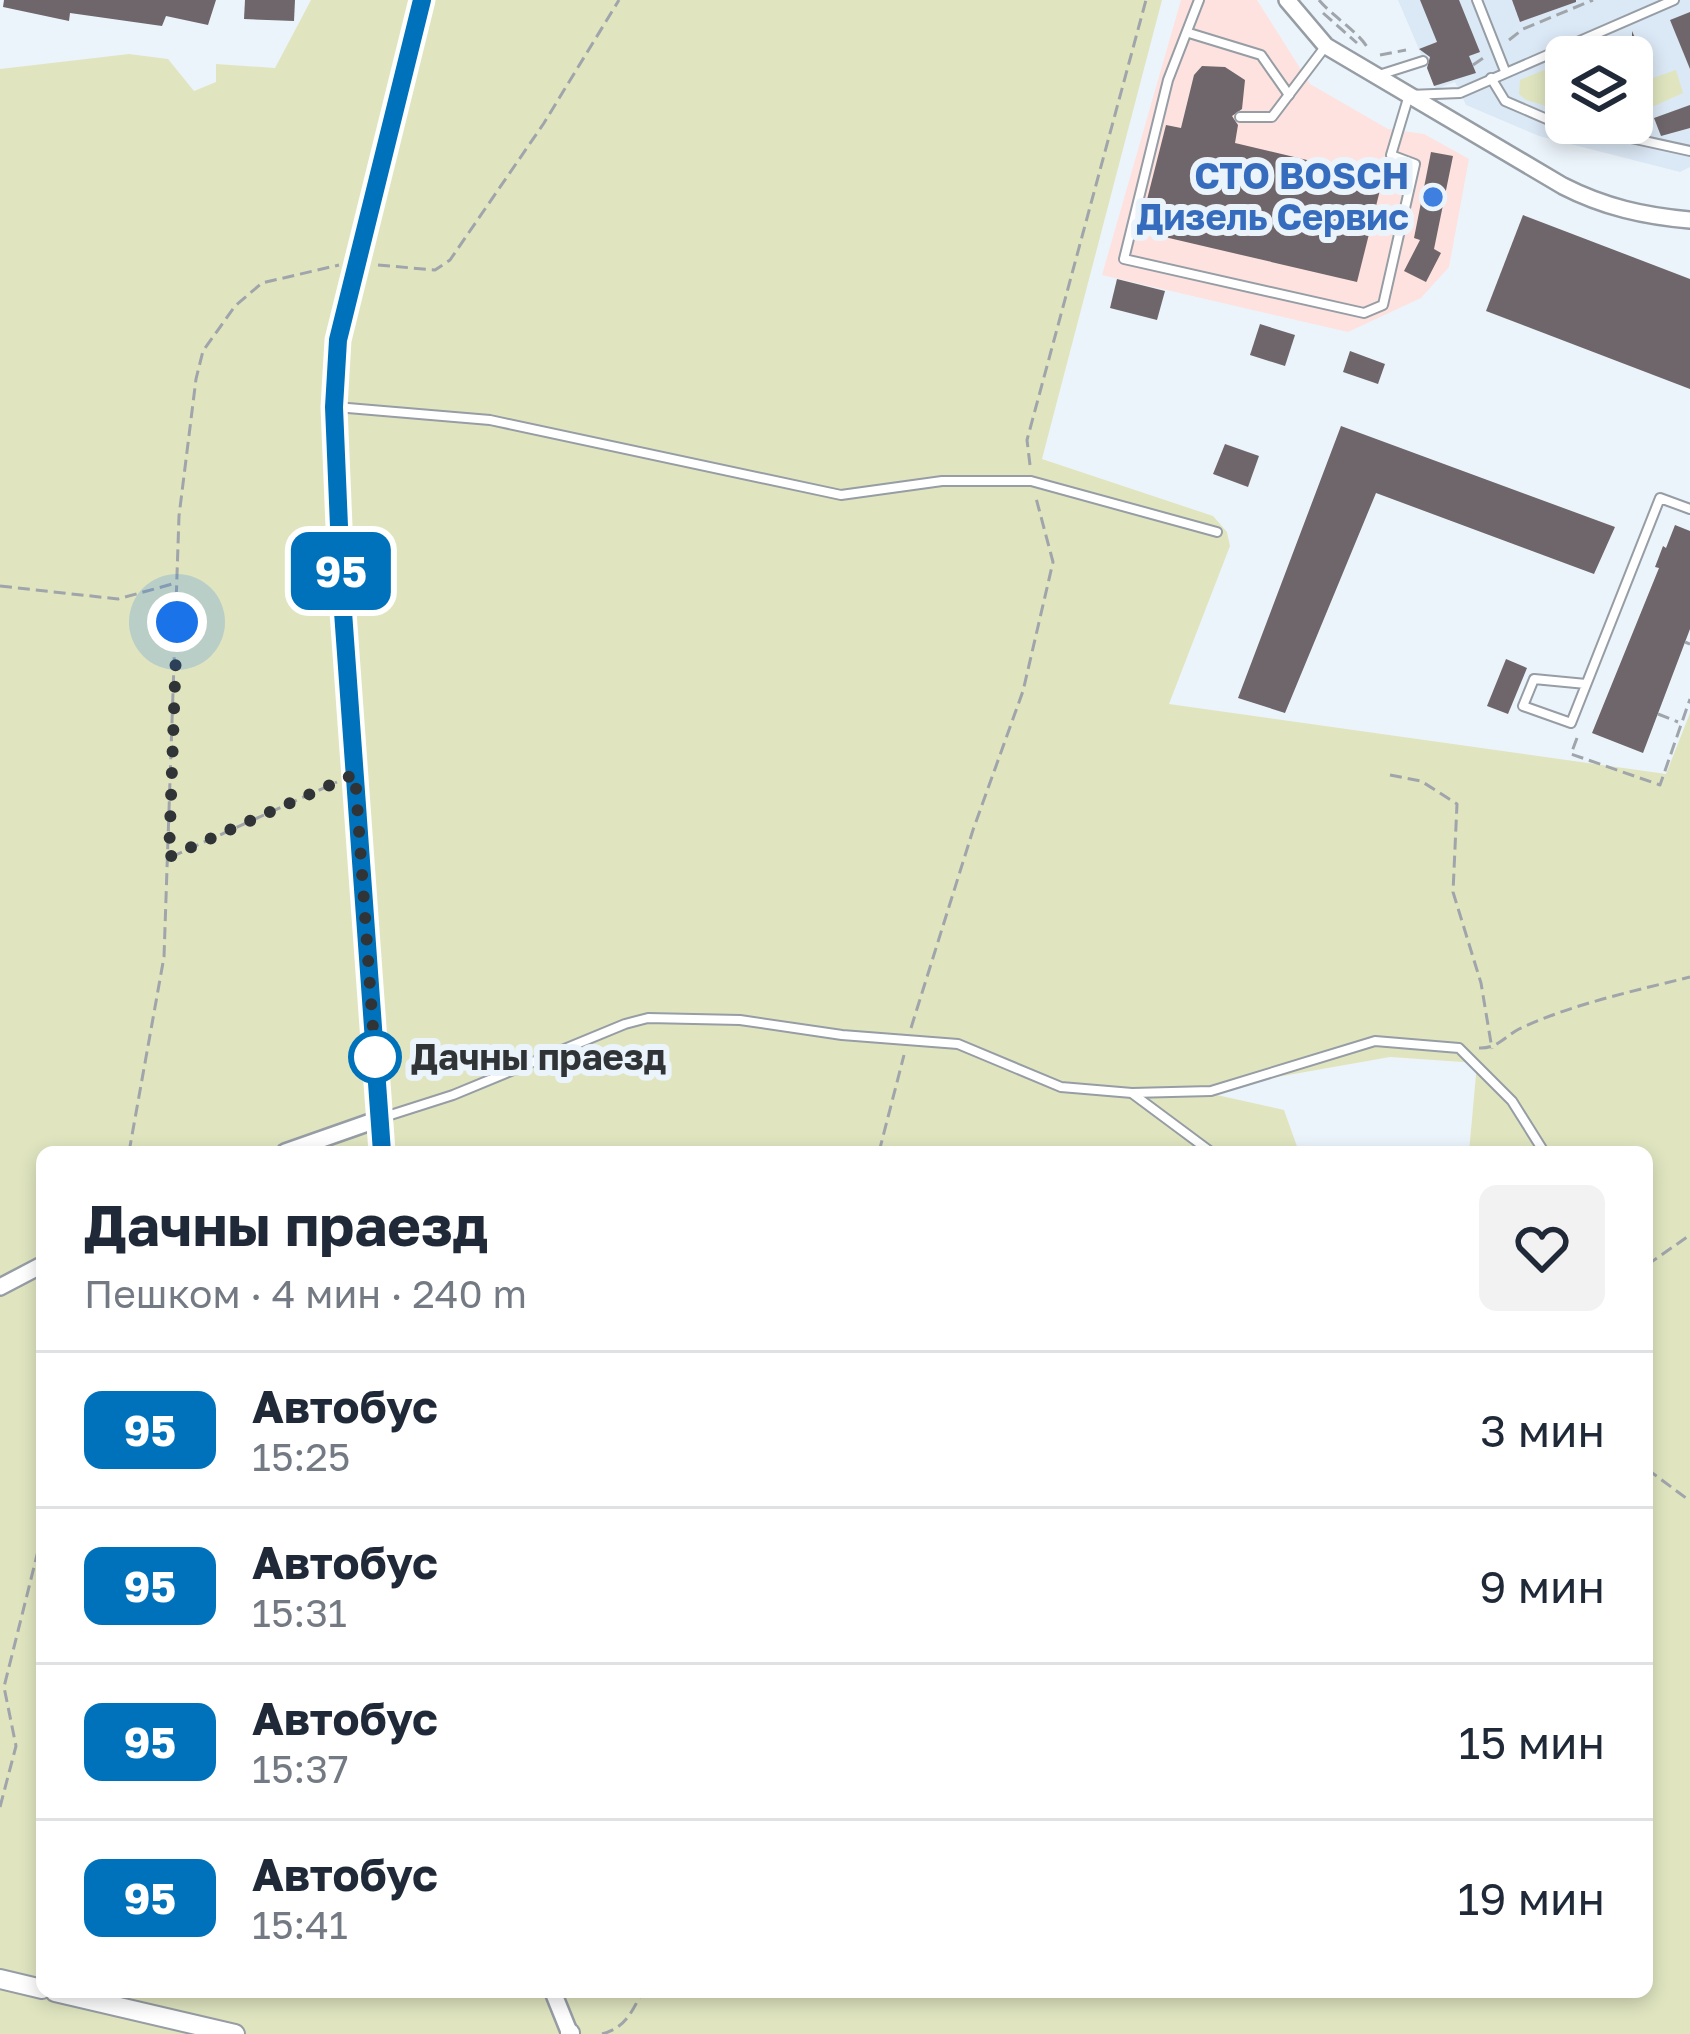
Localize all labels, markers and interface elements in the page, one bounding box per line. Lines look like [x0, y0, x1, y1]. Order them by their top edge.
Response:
map controls [1545, 36, 1653, 144]
button: layers [1545, 36, 1653, 144]
place label: СТО BOSCH Дизель Сервис [1136, 154, 1409, 238]
marker: СТО BOSCH Дизель Сервис [1420, 184, 1446, 210]
line badge: 95 [287, 532, 395, 610]
text: 95 [315, 546, 367, 596]
your location [147, 592, 207, 652]
marker: Дачны праезд [350, 1032, 400, 1082]
place label: Дачны праезд [411, 1035, 666, 1078]
button: heart [1479, 1185, 1605, 1311]
text: Дачны праезд [84, 1190, 488, 1259]
text: Пешком · 4 мин · 240 m [84, 1270, 527, 1317]
text: Автобус [252, 1379, 438, 1433]
text: 3 мин [1480, 1403, 1605, 1457]
text: 95 [124, 1405, 176, 1455]
text: 15:25 [252, 1433, 350, 1480]
text: Автобус [252, 1535, 438, 1589]
text: 9 мин [1479, 1559, 1605, 1613]
text: 95 [124, 1561, 176, 1611]
text: 15:31 [252, 1589, 347, 1636]
text: Автобус [252, 1691, 438, 1745]
text: 15 мин [1459, 1715, 1605, 1769]
text: 95 [124, 1717, 176, 1767]
text: 15:37 [252, 1745, 349, 1792]
text: Автобус [252, 1847, 438, 1901]
text: 19 мин [1457, 1871, 1605, 1925]
text: 95 [124, 1873, 176, 1923]
text: 15:41 [252, 1901, 348, 1948]

